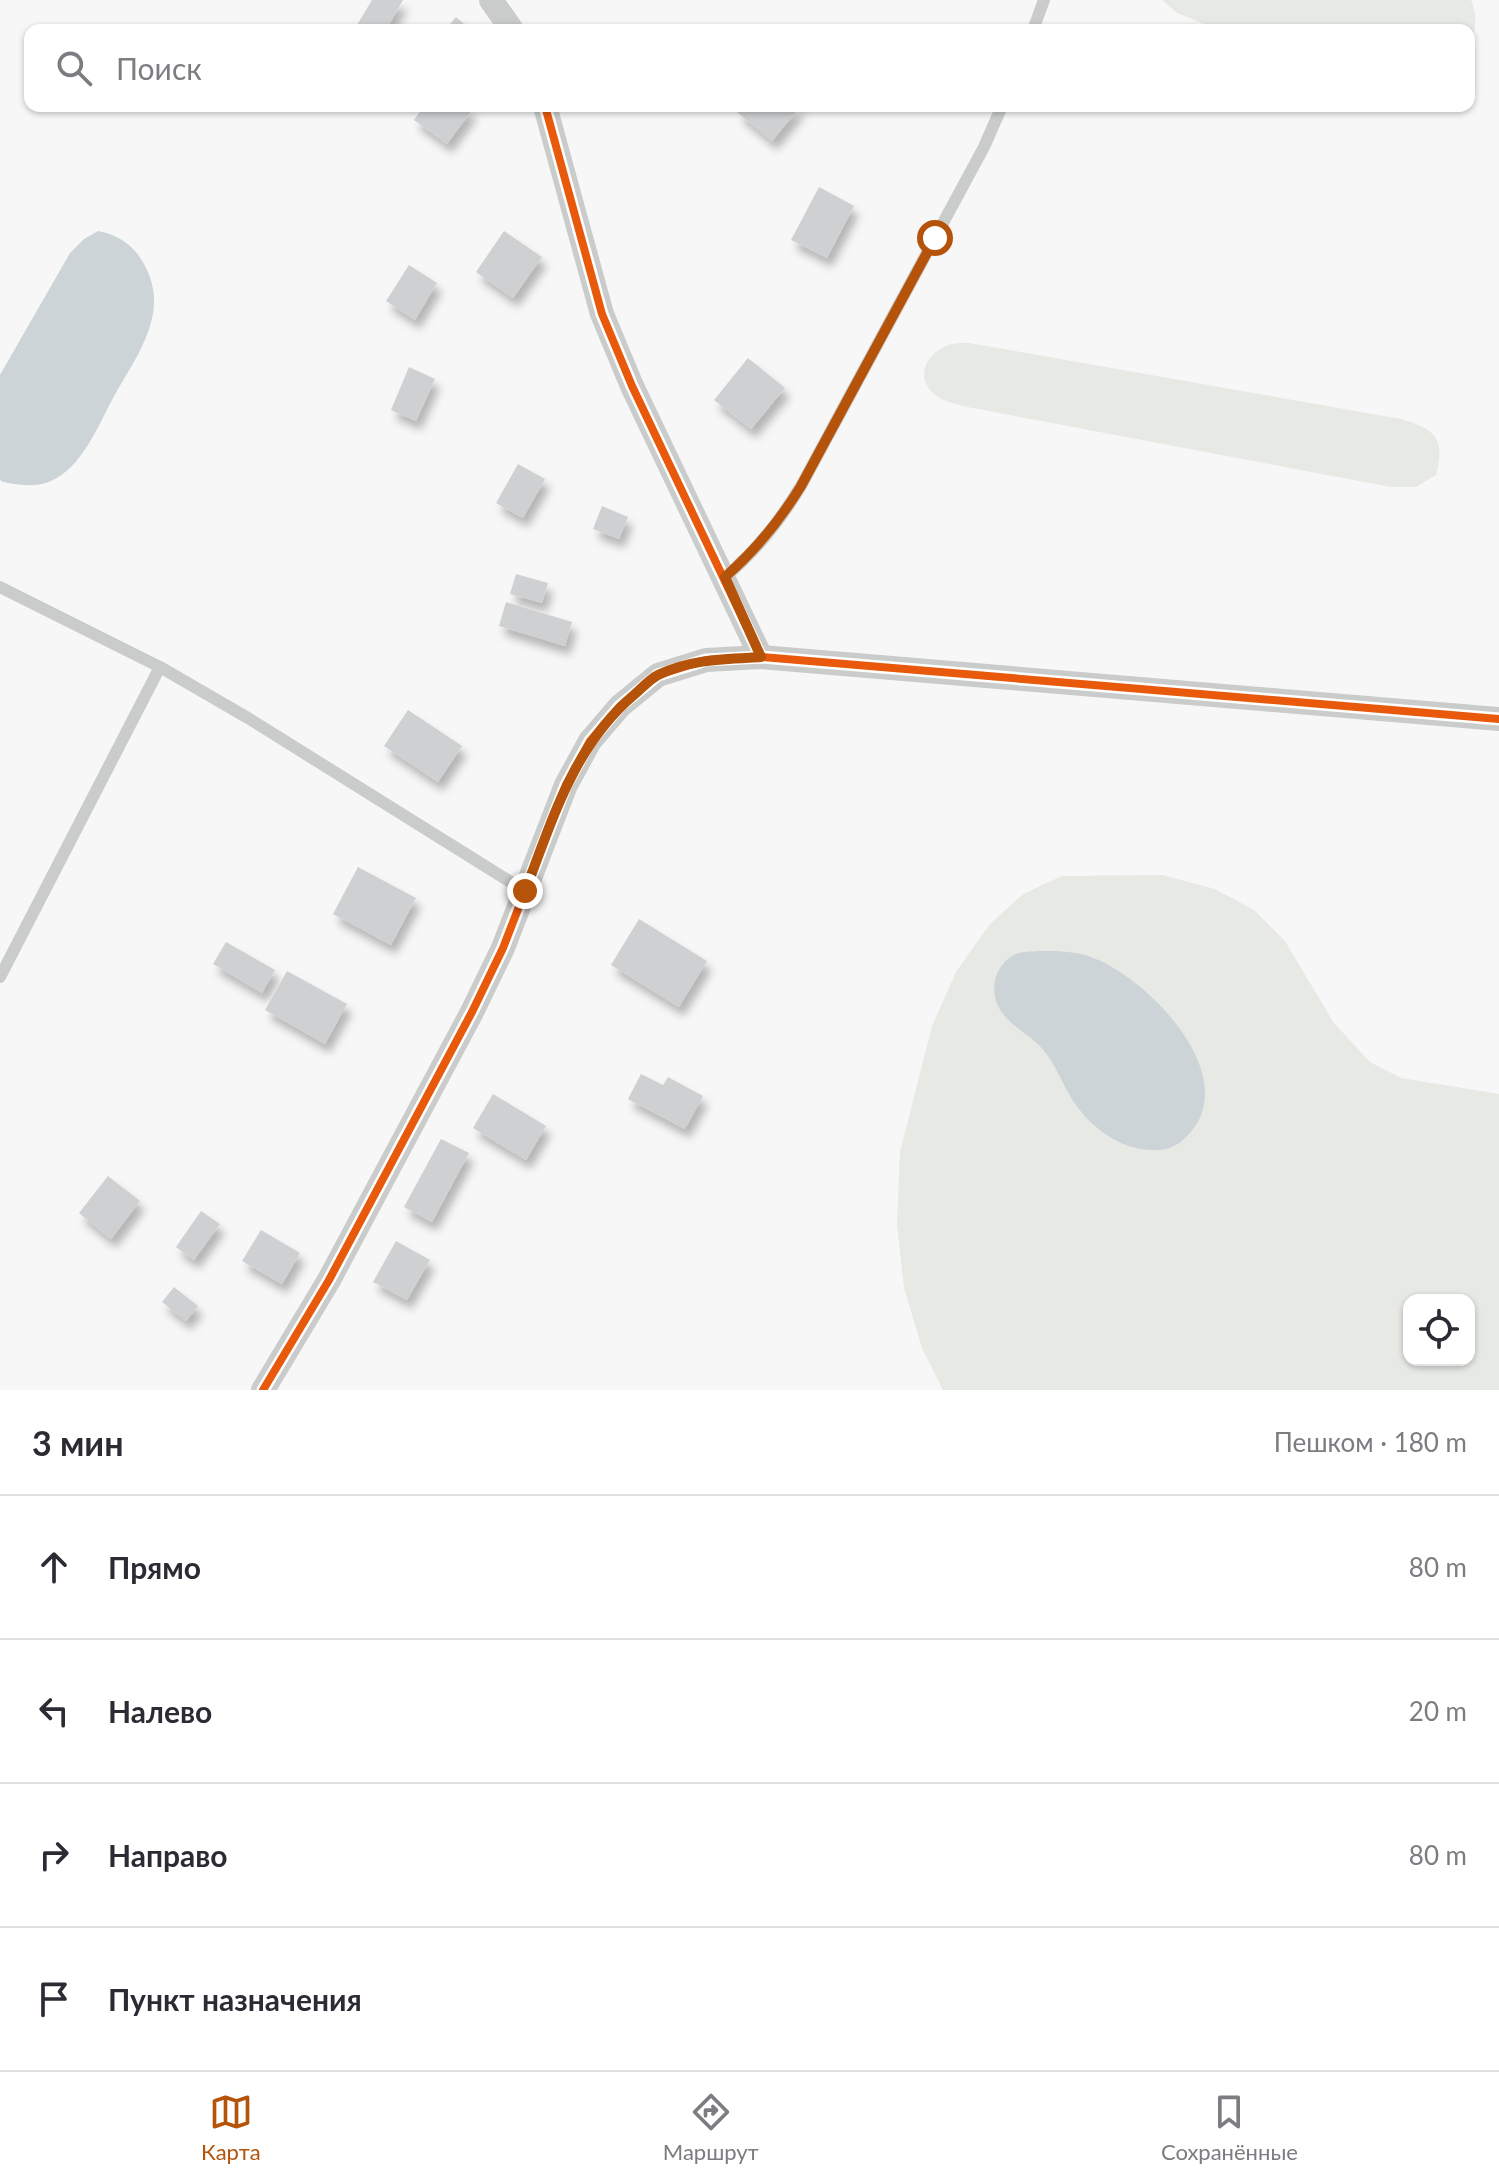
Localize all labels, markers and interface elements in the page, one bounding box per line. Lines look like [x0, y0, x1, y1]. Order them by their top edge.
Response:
search box [24, 24, 1475, 112]
icon: search [52, 46, 96, 90]
text: Поиск [116, 50, 202, 86]
route start [917, 220, 953, 256]
route end [507, 873, 543, 909]
map controls [1403, 1294, 1475, 1366]
button: locate [1403, 1294, 1475, 1366]
text: 3 мин [32, 1422, 124, 1463]
text: Пешком · 180 m [1274, 1426, 1467, 1458]
icon: ahead [32, 1545, 76, 1589]
text: Прямо [108, 1549, 201, 1585]
text: 80 m [1409, 1551, 1467, 1583]
icon: left [32, 1689, 76, 1733]
text: Налево [108, 1693, 212, 1729]
text: 20 m [1409, 1695, 1467, 1727]
icon: right [32, 1833, 76, 1877]
text: Направо [108, 1837, 228, 1873]
text: 80 m [1409, 1839, 1467, 1871]
icon: arrive [32, 1977, 76, 2021]
text: Пункт назначения [108, 1981, 362, 2017]
tab: Карта [201, 2090, 261, 2165]
tab: Маршрут [663, 2090, 759, 2165]
tab: Сохранённые [1161, 2090, 1298, 2165]

